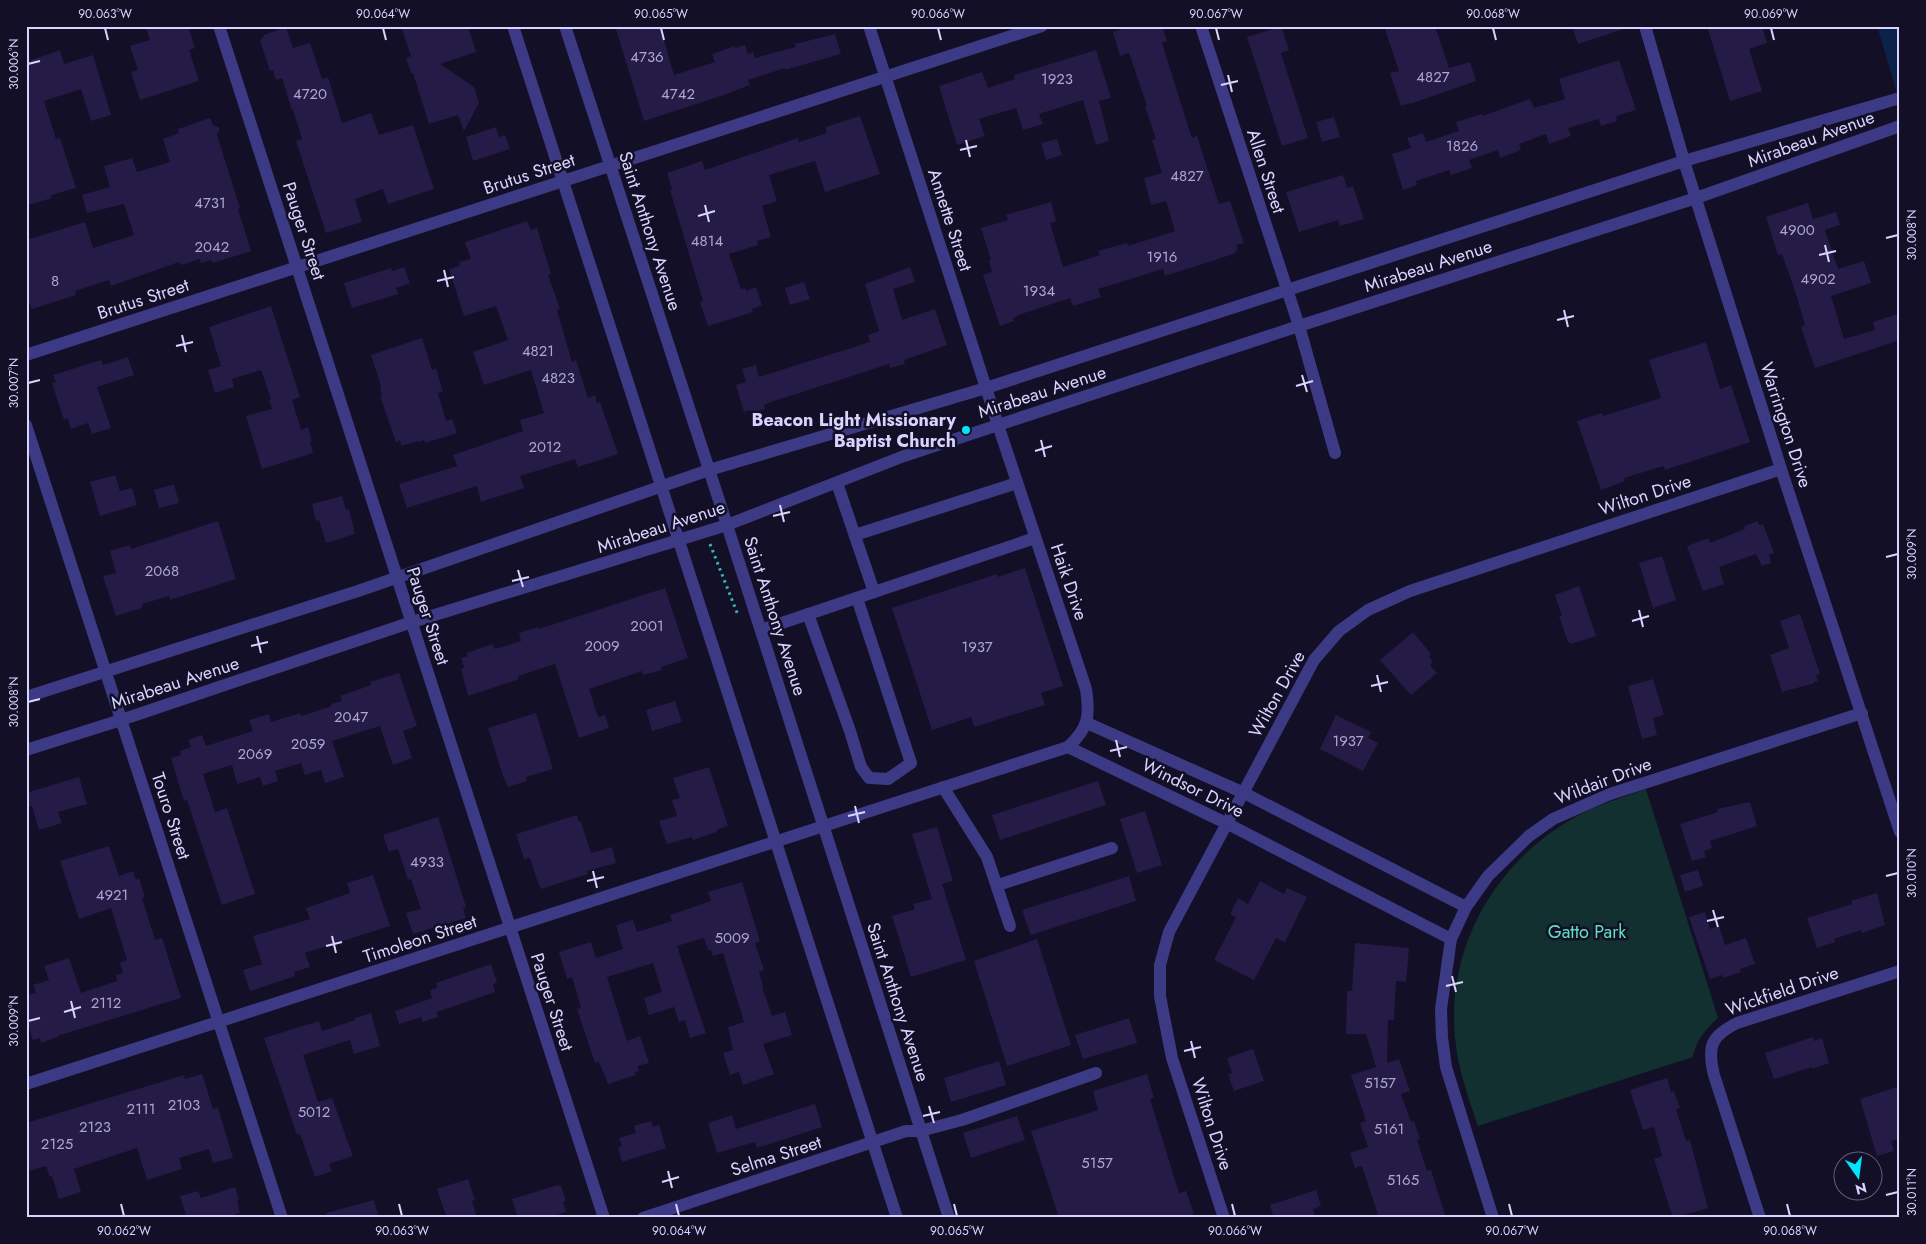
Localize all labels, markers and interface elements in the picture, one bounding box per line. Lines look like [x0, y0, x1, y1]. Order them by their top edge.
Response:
text: 90.063°W [78, 5, 132, 23]
text: 90.064°W [356, 5, 410, 23]
text: 90.065°W [634, 5, 688, 23]
text: 90.066°W [911, 5, 965, 23]
text: 90.067°W [1189, 5, 1243, 23]
text: 90.068°W [1466, 5, 1520, 23]
text: 90.069°W [1744, 5, 1798, 23]
text: 30.006°N [5, 38, 23, 90]
house number: 4736 [630, 46, 664, 68]
house number: 4827 [1416, 66, 1450, 88]
house number: 1923 [1041, 68, 1073, 90]
house number: 4720 [293, 83, 327, 105]
house number: 4742 [661, 83, 695, 105]
street label: Mirabeau Avenue [1744, 104, 1878, 174]
street label: Allen Street [1240, 126, 1292, 217]
house number: 1826 [1446, 135, 1478, 157]
street label: Brutus Street [480, 147, 579, 201]
street label: Saint Anthony Avenue [612, 148, 688, 314]
street label: Annette Street [921, 165, 979, 275]
house number: 4827 [1170, 165, 1204, 187]
street label: Pauger Street [276, 179, 332, 284]
house number: 4731 [194, 192, 226, 214]
text: 30.008°N [1903, 210, 1921, 260]
house number: 4900 [1779, 219, 1815, 241]
house number: 4814 [691, 230, 723, 252]
street label: Mirabeau Avenue [1361, 233, 1495, 299]
house number: 2042 [195, 236, 229, 258]
house number: 1916 [1147, 246, 1177, 268]
house number: 4902 [1801, 268, 1835, 290]
house number: 8 [51, 270, 59, 292]
street label: Brutus Street [94, 272, 193, 326]
house number: 1934 [1023, 280, 1055, 302]
house number: 4821 [522, 340, 554, 362]
text: 30.007°N [5, 358, 23, 408]
street label: Mirabeau Avenue [975, 359, 1109, 425]
street label: Warrington Drive [1753, 359, 1819, 491]
house number: 4823 [541, 367, 575, 389]
place label: Beacon Light Missionary Baptist Church [752, 407, 957, 454]
marker: Beacon Light Missionary Baptist Church [960, 424, 972, 436]
house number: 2012 [529, 436, 561, 458]
street label: Wilton Drive [1595, 468, 1695, 522]
street label: Mirabeau Avenue [594, 494, 728, 560]
text: 30.009°N [1903, 528, 1921, 580]
street label: Saint Anthony Avenue [737, 533, 813, 699]
street label: Haik Drive [1044, 540, 1094, 624]
house number: 2068 [145, 560, 179, 582]
street label: Pauger Street [400, 564, 456, 669]
house number: 2001 [630, 615, 664, 637]
house number: 2009 [584, 635, 620, 657]
house number: 1937 [961, 636, 993, 658]
street label: Wilton Drive [1242, 646, 1312, 742]
street label: Mirabeau Avenue [108, 650, 242, 716]
text: 30.008°N [5, 677, 23, 727]
house number: 2047 [334, 706, 368, 728]
house number: 1937 [1332, 730, 1364, 752]
house number: 2059 [291, 733, 325, 755]
house number: 2069 [238, 743, 272, 765]
street label: Wildair Drive [1551, 751, 1655, 811]
street label: Windsor Drive [1137, 752, 1249, 824]
street label: Touro Street [145, 769, 197, 863]
text: 30.010°N [1903, 848, 1921, 898]
house number: 4933 [410, 851, 444, 873]
house number: 4921 [96, 884, 128, 906]
street label: Timoleon Street [360, 908, 481, 970]
street label: Saint Anthony Avenue [860, 919, 936, 1085]
park label: Gatto Park [1548, 919, 1626, 945]
house number: 5009 [714, 927, 750, 949]
street label: Pauger Street [524, 950, 580, 1055]
street label: Wickfield Drive [1722, 960, 1842, 1022]
house number: 2112 [91, 992, 121, 1014]
text: 30.009°N [5, 995, 23, 1047]
house number: 5157 [1364, 1072, 1396, 1094]
street label: Wilton Drive [1185, 1074, 1239, 1174]
house number: 2103 [168, 1094, 200, 1116]
house number: 2111 [127, 1098, 155, 1120]
house number: 5012 [298, 1101, 330, 1123]
house number: 2123 [79, 1116, 111, 1138]
house number: 5161 [1374, 1118, 1404, 1140]
street label: Selma Street [727, 1129, 826, 1183]
house number: 2125 [41, 1133, 73, 1155]
house number: 5157 [1081, 1152, 1113, 1174]
north arrow [1834, 1152, 1884, 1202]
text: 30.011°N [1903, 1168, 1921, 1216]
house number: 5165 [1387, 1169, 1419, 1191]
text: N [1853, 1178, 1869, 1200]
text: 90.062°W [97, 1222, 151, 1240]
text: 90.063°W [375, 1222, 429, 1240]
text: 90.064°W [652, 1222, 706, 1240]
text: 90.065°W [930, 1222, 984, 1240]
text: 90.066°W [1208, 1222, 1262, 1240]
text: 90.067°W [1485, 1222, 1539, 1240]
text: 90.068°W [1763, 1222, 1817, 1240]

